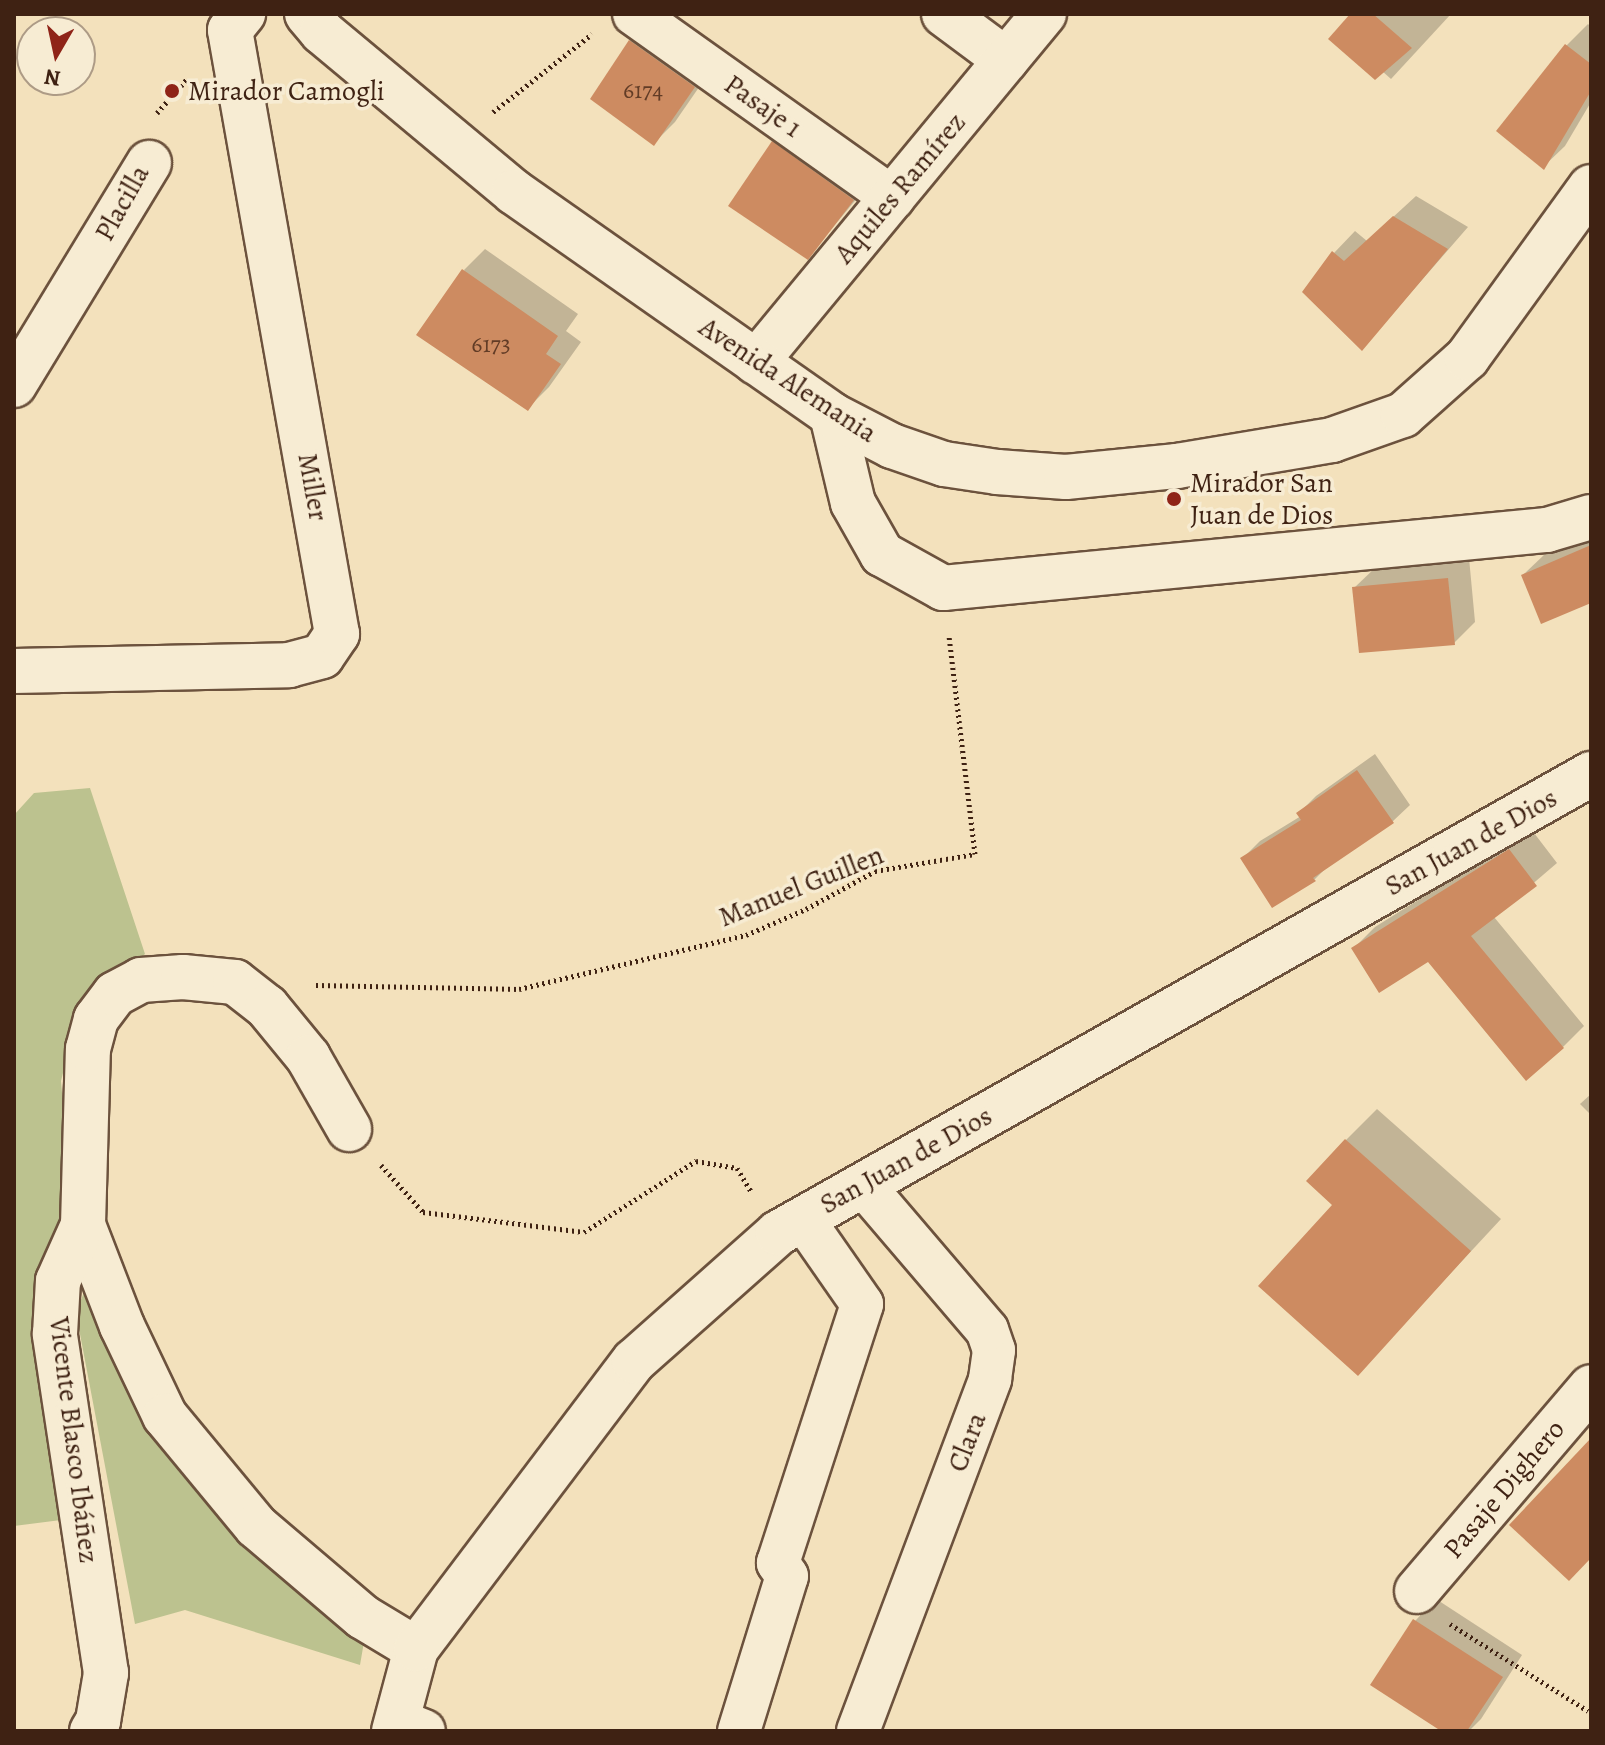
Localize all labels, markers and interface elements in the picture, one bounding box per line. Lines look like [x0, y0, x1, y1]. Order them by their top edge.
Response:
north arrow [16, 16, 96, 96]
text: N [42, 62, 63, 94]
street label: Pasaje 1 [718, 67, 808, 145]
place label: Mirador Camogli [188, 74, 385, 108]
house number: 6174 [623, 77, 663, 105]
marker: Mirador Camogli [163, 82, 181, 100]
street label: Aquiles Ramírez [827, 106, 973, 270]
street label: Placilla [87, 159, 157, 247]
street label: Avenida Alemania [693, 310, 883, 450]
house number: 6173 [471, 331, 511, 359]
street label: Miller [291, 450, 335, 524]
place label: Mirador San Juan de Dios [1190, 466, 1333, 532]
marker: Mirador San Juan de Dios [1165, 490, 1183, 508]
street label: San Juan de Dios [1379, 781, 1563, 903]
street label: Manuel Guillen [714, 838, 888, 934]
street label: San Juan de Dios [814, 1099, 998, 1221]
street label: Vicente Blasco Ibáñez [42, 1315, 106, 1565]
street label: Clara [940, 1408, 994, 1476]
street label: Pasaje Dighero [1436, 1413, 1572, 1565]

